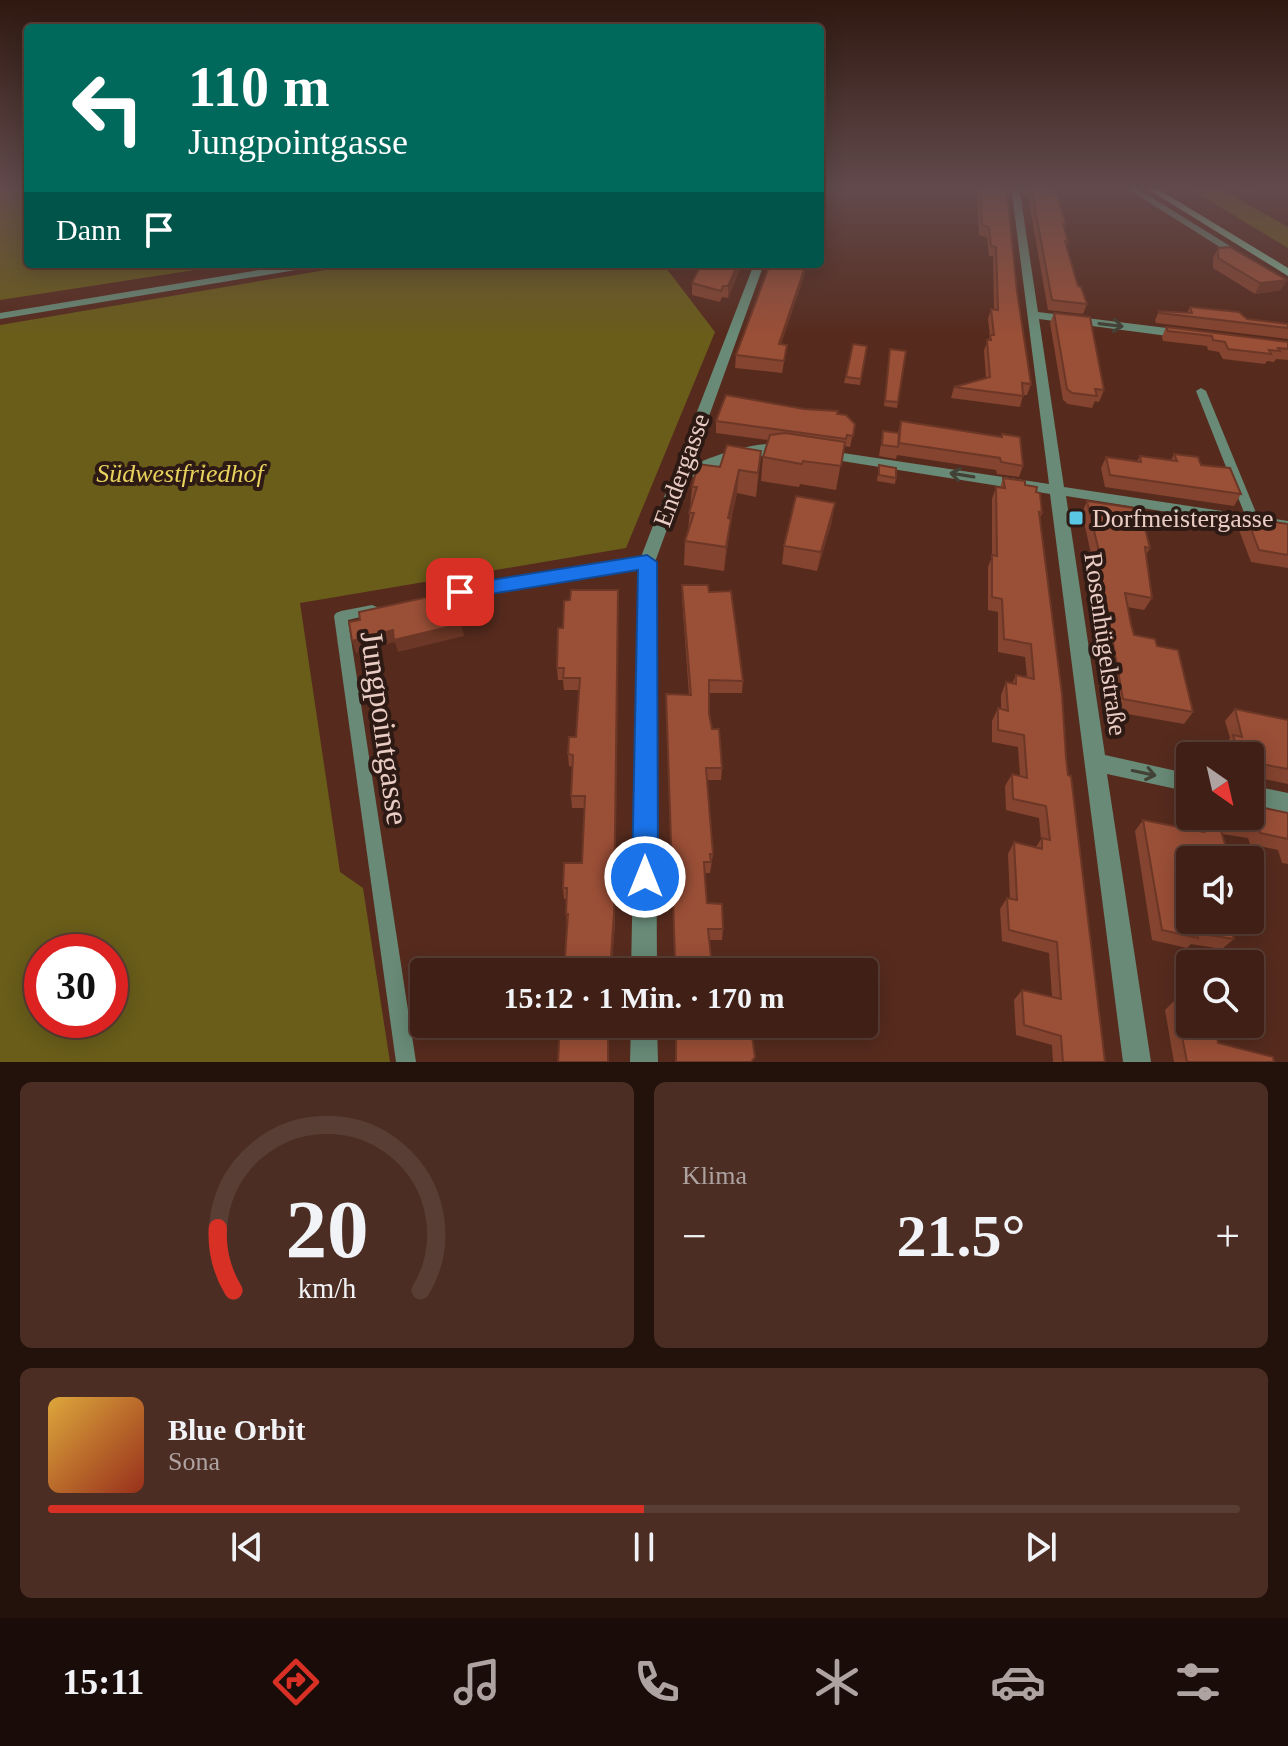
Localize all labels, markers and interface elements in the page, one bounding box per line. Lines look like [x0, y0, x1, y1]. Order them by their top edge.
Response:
icon: left [56, 56, 160, 160]
text: 110 m [188, 56, 330, 118]
text: Jungpointgasse [188, 122, 408, 162]
icon: arrive [137, 208, 181, 252]
text: Dann [56, 213, 121, 246]
one-way arrow [1098, 318, 1123, 333]
street label: Endergasse [648, 410, 715, 531]
park label: Südwestfriedhof [96, 459, 268, 488]
one-way arrow [950, 467, 975, 482]
place label: Dorfmeistergasse [1092, 504, 1273, 533]
marker: Dorfmeistergasse [1067, 509, 1085, 527]
street label: Rosenhügelstraße [1078, 551, 1133, 738]
pin [426, 558, 494, 626]
icon: arrive [438, 570, 482, 614]
street label: Jungpointgasse [354, 629, 416, 827]
north arrow [1176, 742, 1264, 830]
map controls [1176, 742, 1264, 1038]
one-way arrow [1130, 766, 1156, 781]
position arrow [603, 835, 687, 919]
button: sound [1176, 846, 1264, 934]
speed limit sign: 30 [24, 934, 128, 1038]
button: search [1176, 950, 1264, 1038]
text: 15:12 · 1 Min. · 170 m [504, 981, 784, 1014]
text: Klima [682, 1161, 747, 1190]
text: 20 [285, 1183, 369, 1275]
text: 21.5° [897, 1203, 1026, 1269]
text: − [682, 1212, 707, 1261]
text: + [1215, 1212, 1240, 1261]
text: km/h [298, 1273, 356, 1304]
text: Blue Orbit [168, 1413, 306, 1446]
text: Sona [168, 1447, 220, 1476]
icon: previous [225, 1525, 269, 1569]
icon: pause [622, 1525, 666, 1569]
icon: next [1019, 1525, 1063, 1569]
icon: directions [268, 1654, 324, 1710]
icon: music [449, 1654, 505, 1710]
icon: phone [629, 1654, 685, 1710]
icon: climate [809, 1654, 865, 1710]
icon: car [990, 1654, 1046, 1710]
icon: filters [1170, 1654, 1226, 1710]
text: 15:11 [62, 1662, 144, 1702]

